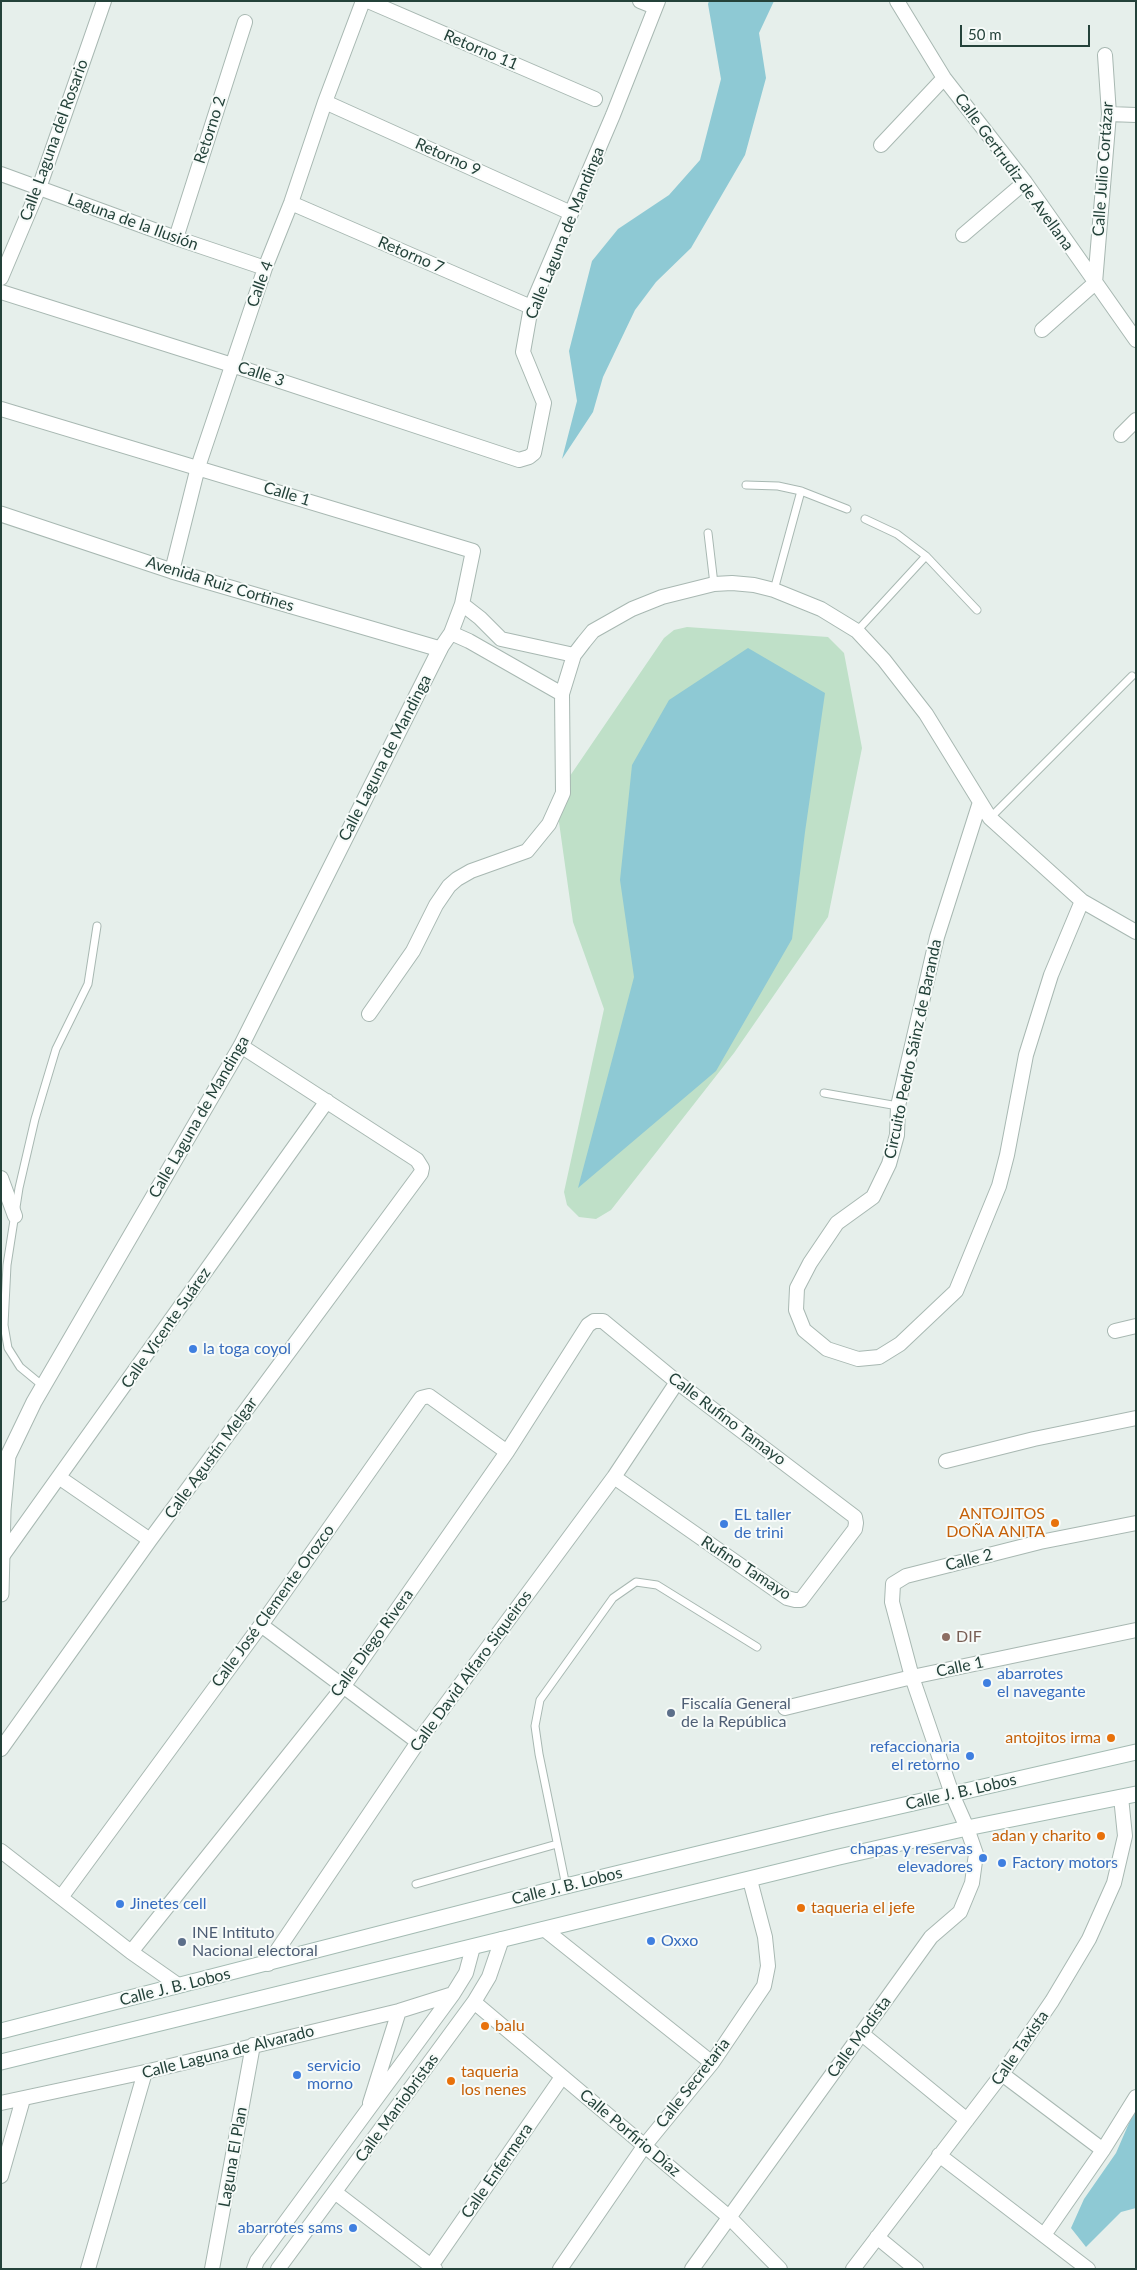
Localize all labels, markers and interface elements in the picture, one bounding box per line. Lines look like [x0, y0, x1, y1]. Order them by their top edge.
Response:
scale bar [962, 15, 1092, 47]
text: 50 m [968, 25, 1002, 43]
street label: Retorno 11 [441, 26, 521, 74]
street label: Calle Laguna del Rosario [16, 57, 92, 223]
street label: Calle Gertrudiz de Avellana [950, 90, 1078, 254]
street label: Retorno 2 [190, 94, 230, 166]
street label: Calle Julio Cortázar [1089, 101, 1117, 237]
street label: Retorno 9 [412, 134, 484, 180]
street label: Calle Laguna de Mandinga [522, 144, 608, 322]
street label: Laguna de la Ilusión [65, 189, 201, 255]
street label: Retorno 7 [375, 233, 447, 277]
street label: Calle 4 [243, 258, 277, 310]
street label: Calle 3 [235, 357, 287, 391]
street label: Calle 1 [261, 478, 313, 510]
street label: Avenida Ruiz Cortines [144, 552, 296, 616]
street label: Calle Laguna de Mandinga [335, 672, 435, 844]
street label: Circuito Pedro Sáinz de Baranda [880, 937, 946, 1161]
street label: Calle Laguna de Mandinga [145, 1032, 253, 1202]
street label: Calle Vicente Suárez [117, 1264, 215, 1392]
place label: la toga coyol [203, 1339, 291, 1359]
marker: la toga coyol [187, 1343, 199, 1355]
street label: Calle Rufino Tamayo [664, 1369, 790, 1469]
street label: Calle Agustín Melgar [160, 1393, 262, 1523]
place label: ANTOJITOS DOÑA ANITA [946, 1504, 1045, 1542]
place label: EL taller de trini [734, 1505, 791, 1543]
marker: ANTOJITOS DOÑA ANITA [1049, 1517, 1061, 1529]
marker: EL taller de trini [718, 1518, 730, 1530]
street label: Calle José Clemente Orozco [208, 1521, 338, 1691]
street label: Rufino Tamayo [697, 1532, 795, 1604]
street label: Calle 2 [943, 1545, 995, 1575]
street label: Calle Diego Rivera [327, 1585, 417, 1701]
street label: Calle David Alfaro Siqueiros [406, 1587, 536, 1755]
place label: DIF [956, 1627, 982, 1647]
marker: DIF [940, 1631, 952, 1643]
street label: Calle 1 [935, 1653, 985, 1681]
place label: abarrotes el navegante [997, 1664, 1086, 1702]
marker: abarrotes el navegante [981, 1677, 993, 1689]
place label: Fiscalía General de la República [681, 1694, 791, 1732]
marker: Fiscalía General de la República [665, 1707, 677, 1719]
place label: antojitos irma [1005, 1728, 1101, 1748]
marker: antojitos irma [1105, 1732, 1117, 1744]
place label: refaccionaria el retorno [870, 1737, 960, 1775]
marker: refaccionaria el retorno [964, 1750, 976, 1762]
street label: Calle J. B. Lobos [904, 1770, 1018, 1814]
place label: adan y charito [992, 1826, 1091, 1846]
marker: adan y charito [1095, 1830, 1107, 1842]
place label: chapas y reservas elevadores [850, 1839, 973, 1877]
marker: chapas y reservas elevadores [977, 1852, 989, 1864]
place label: Factory motors [1012, 1853, 1118, 1873]
marker: Factory motors [996, 1857, 1008, 1869]
street label: Calle J. B. Lobos [510, 1863, 624, 1909]
place label: Jinetes cell [130, 1894, 206, 1914]
marker: Jinetes cell [114, 1898, 126, 1910]
place label: taqueria el jefe [811, 1898, 915, 1918]
marker: taqueria el jefe [795, 1902, 807, 1914]
place label: INE Intituto Nacional electoral [192, 1923, 318, 1961]
place label: Oxxo [661, 1931, 698, 1951]
marker: Oxxo [645, 1935, 657, 1947]
marker: INE Intituto Nacional electoral [176, 1936, 188, 1948]
street label: Calle J. B. Lobos [118, 1964, 232, 2010]
street label: Calle Modista [823, 1993, 895, 2081]
street label: Calle Taxista [987, 2007, 1053, 2089]
place label: balu [495, 2016, 525, 2036]
marker: balu [479, 2020, 491, 2032]
street label: Calle Laguna de Alvarado [140, 2021, 316, 2083]
street label: Calle Secretaria [652, 2034, 734, 2132]
street label: Calle Maniobristas [351, 2050, 443, 2166]
place label: servicio morno [307, 2056, 361, 2094]
place label: taqueria los nenes [461, 2062, 527, 2100]
marker: servicio morno [291, 2069, 303, 2081]
marker: taqueria los nenes [445, 2075, 457, 2087]
street label: Calle Porfirio Díaz [576, 2085, 684, 2181]
street label: Laguna El Plan [215, 2105, 251, 2209]
street label: Calle Enfermera [457, 2120, 537, 2222]
place label: abarrotes sams [238, 2218, 343, 2238]
marker: abarrotes sams [347, 2222, 359, 2234]

